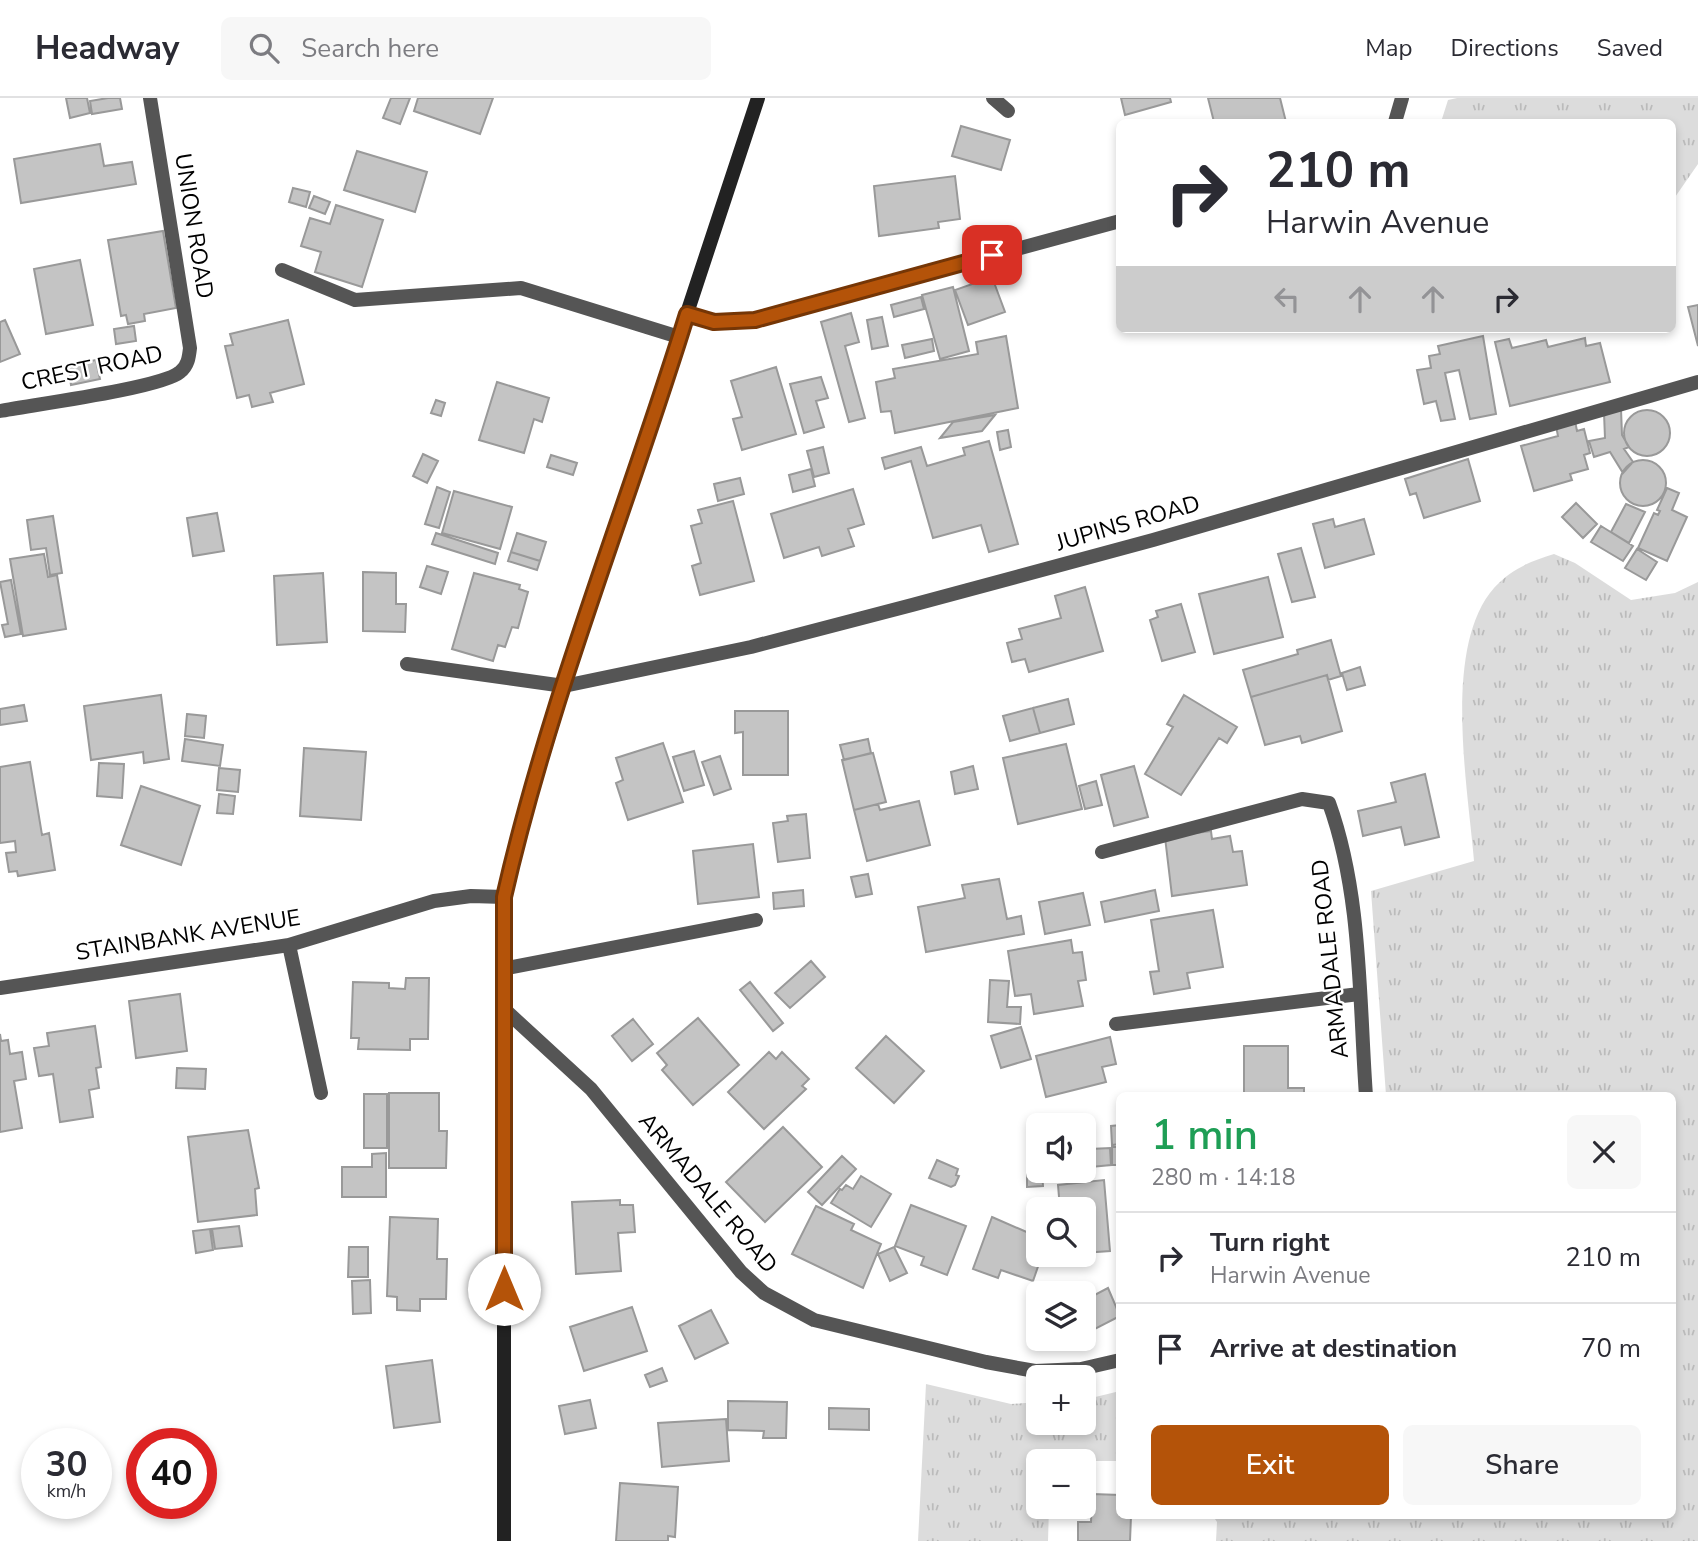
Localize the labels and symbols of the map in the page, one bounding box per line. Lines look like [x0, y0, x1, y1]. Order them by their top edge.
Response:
street label: UNION ROAD [167, 151, 221, 301]
pin [962, 225, 1022, 285]
street label: CREST ROAD [18, 338, 166, 398]
street label: JUPINS ROAD [1052, 488, 1203, 559]
street label: ARMADALE ROAD [1304, 858, 1356, 1060]
street label: STAINBANK AVENUE [73, 902, 303, 968]
street label: ARMADALE ROAD [632, 1106, 784, 1280]
position arrow [467, 1252, 541, 1326]
speed limit sign: 40 [126, 1428, 217, 1519]

